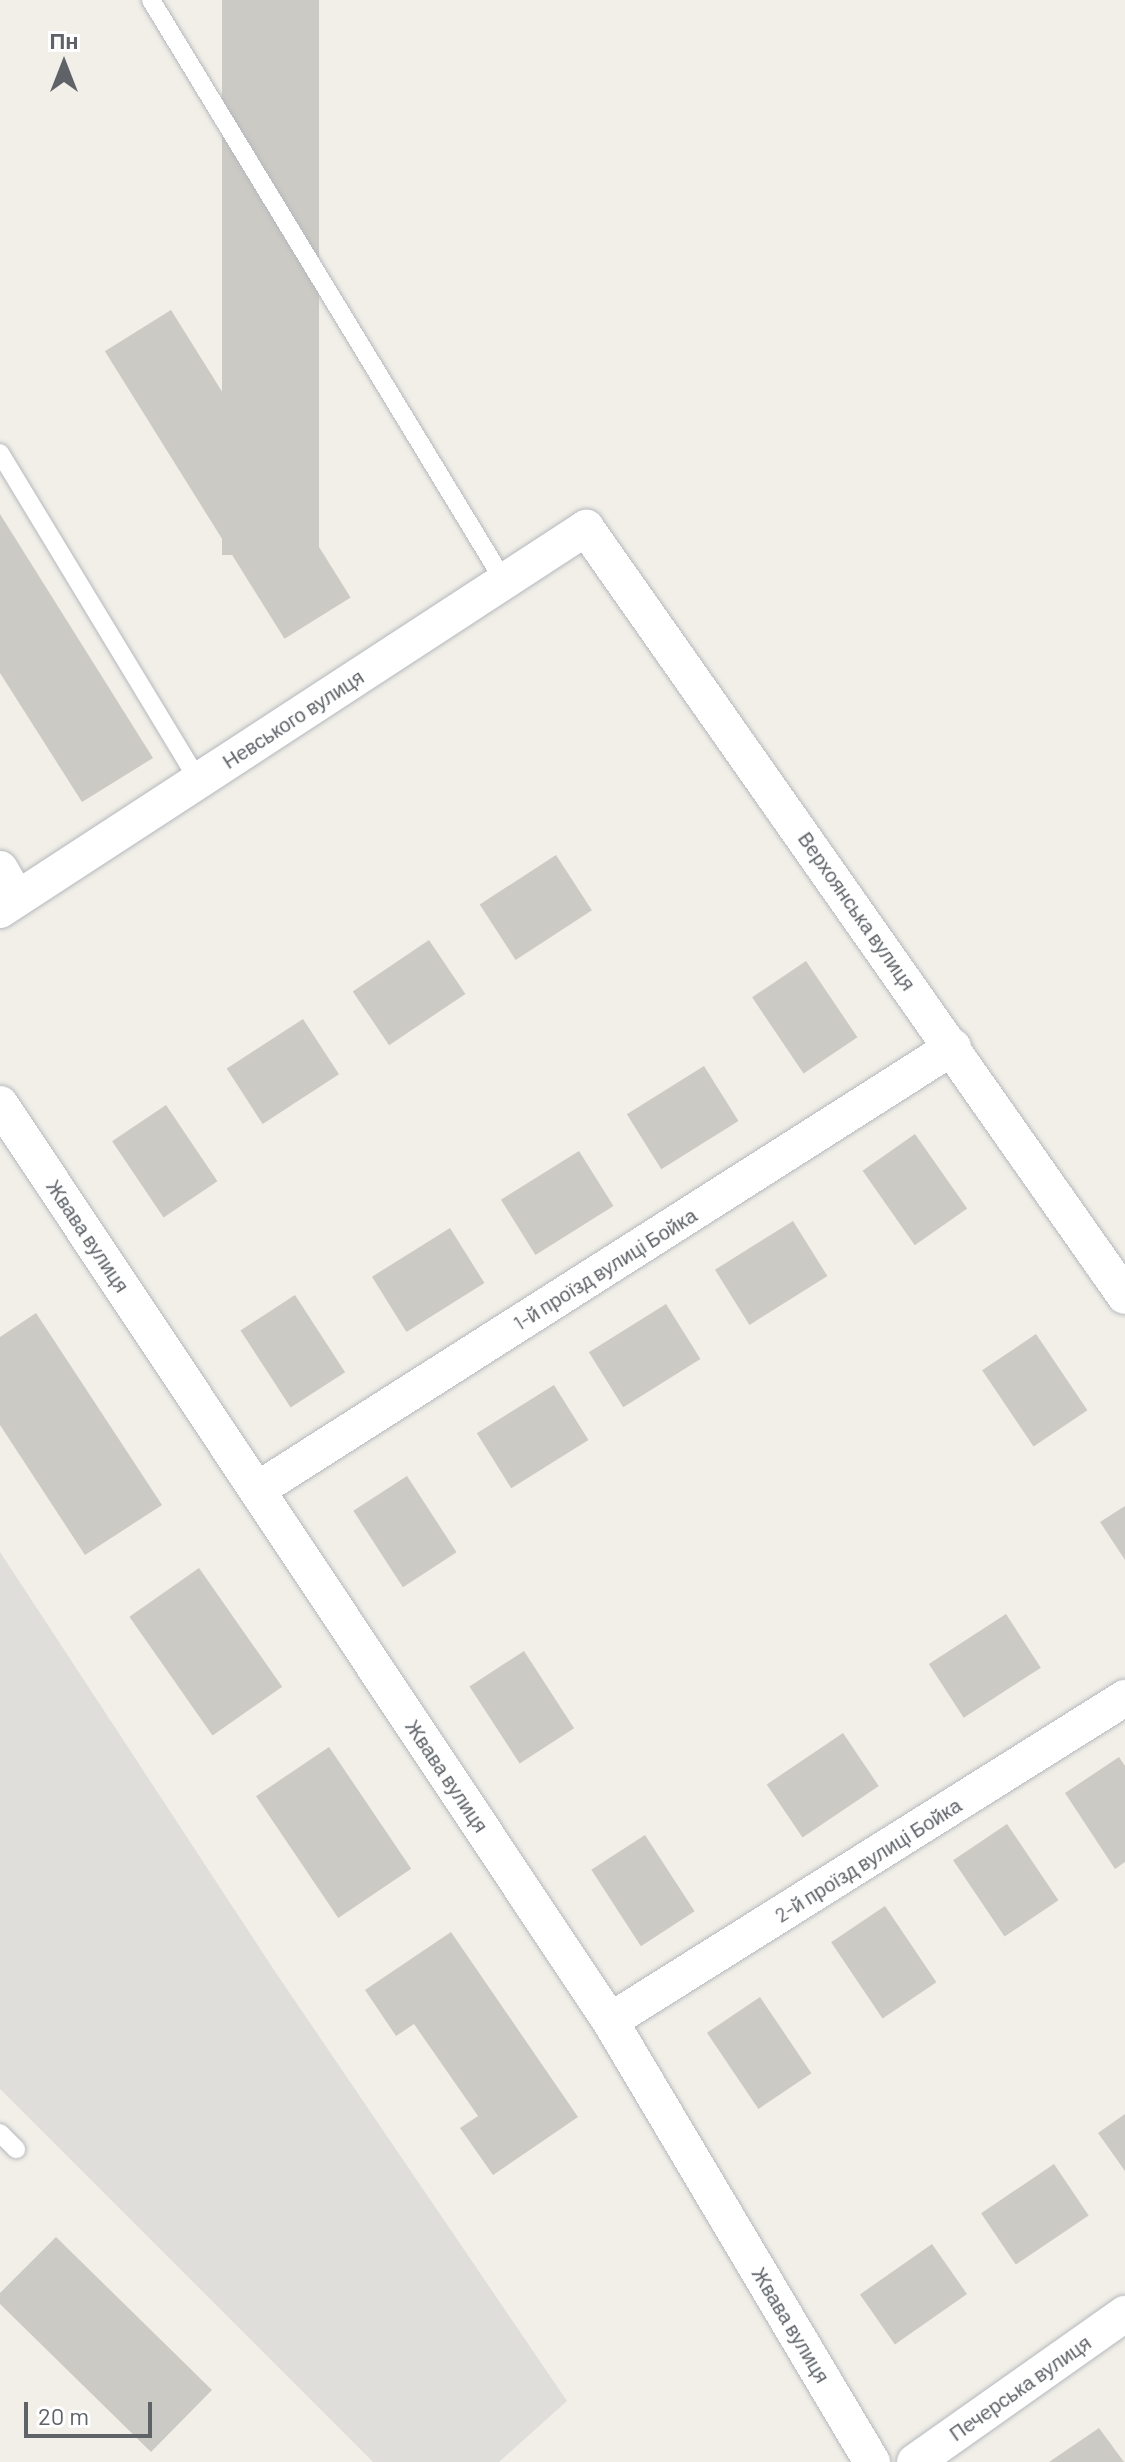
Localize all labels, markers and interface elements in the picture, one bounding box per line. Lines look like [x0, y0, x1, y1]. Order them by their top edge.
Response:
north arrow [24, 24, 104, 104]
text: Пн [49, 27, 79, 53]
street label: Невського вулиця [218, 664, 368, 774]
street label: Верхоянська вулиця [793, 827, 921, 995]
street label: Жвава вулиця [42, 1175, 134, 1297]
street label: 1-й проїзд вулиці Бойка [509, 1203, 701, 1335]
street label: Жвава вулиця [401, 1715, 493, 1837]
street label: 2-й проїзд вулиці Бойка [770, 1793, 966, 1927]
street label: Жвава вулиця [747, 2263, 835, 2387]
street label: Печерська вулиця [945, 2330, 1095, 2446]
scale bar [28, 2386, 156, 2436]
text: 20 m [38, 2401, 89, 2430]

